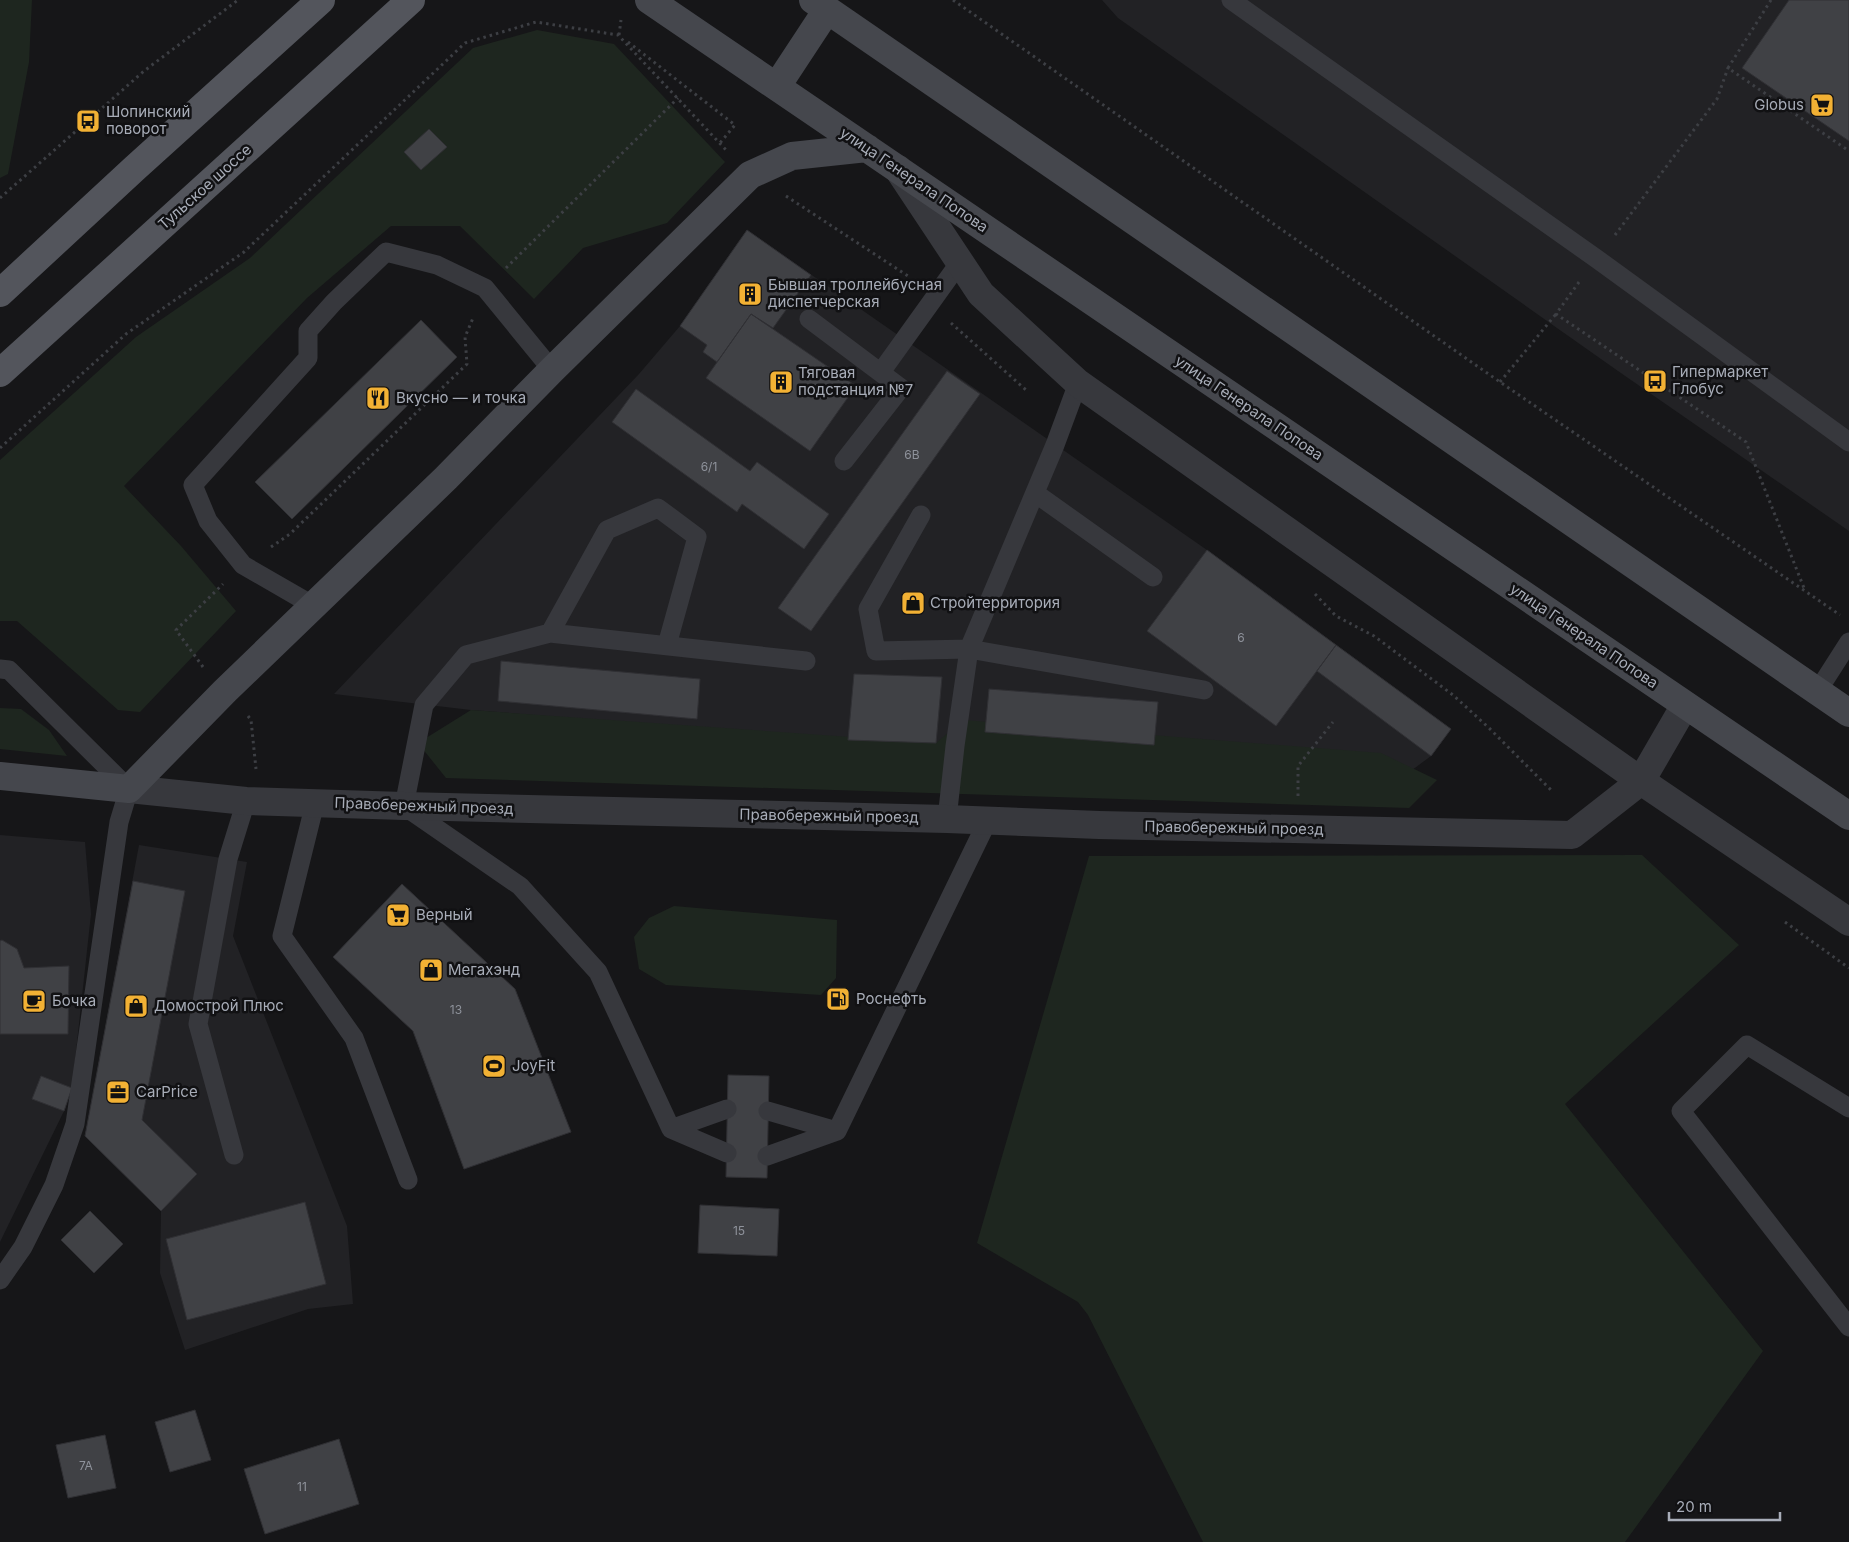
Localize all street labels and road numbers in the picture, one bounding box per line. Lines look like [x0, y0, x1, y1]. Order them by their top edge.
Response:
street label: улица Генерала Попова [837, 123, 992, 236]
street label: Тульское шоссе [154, 140, 255, 234]
street label: улица Генерала Попова [1172, 351, 1327, 464]
street label: улица Генерала Попова [1507, 579, 1662, 692]
street label: Правобережный проезд [334, 793, 514, 818]
street label: Правобережный проезд [739, 804, 919, 827]
street label: Правобережный проезд [1144, 816, 1324, 839]

